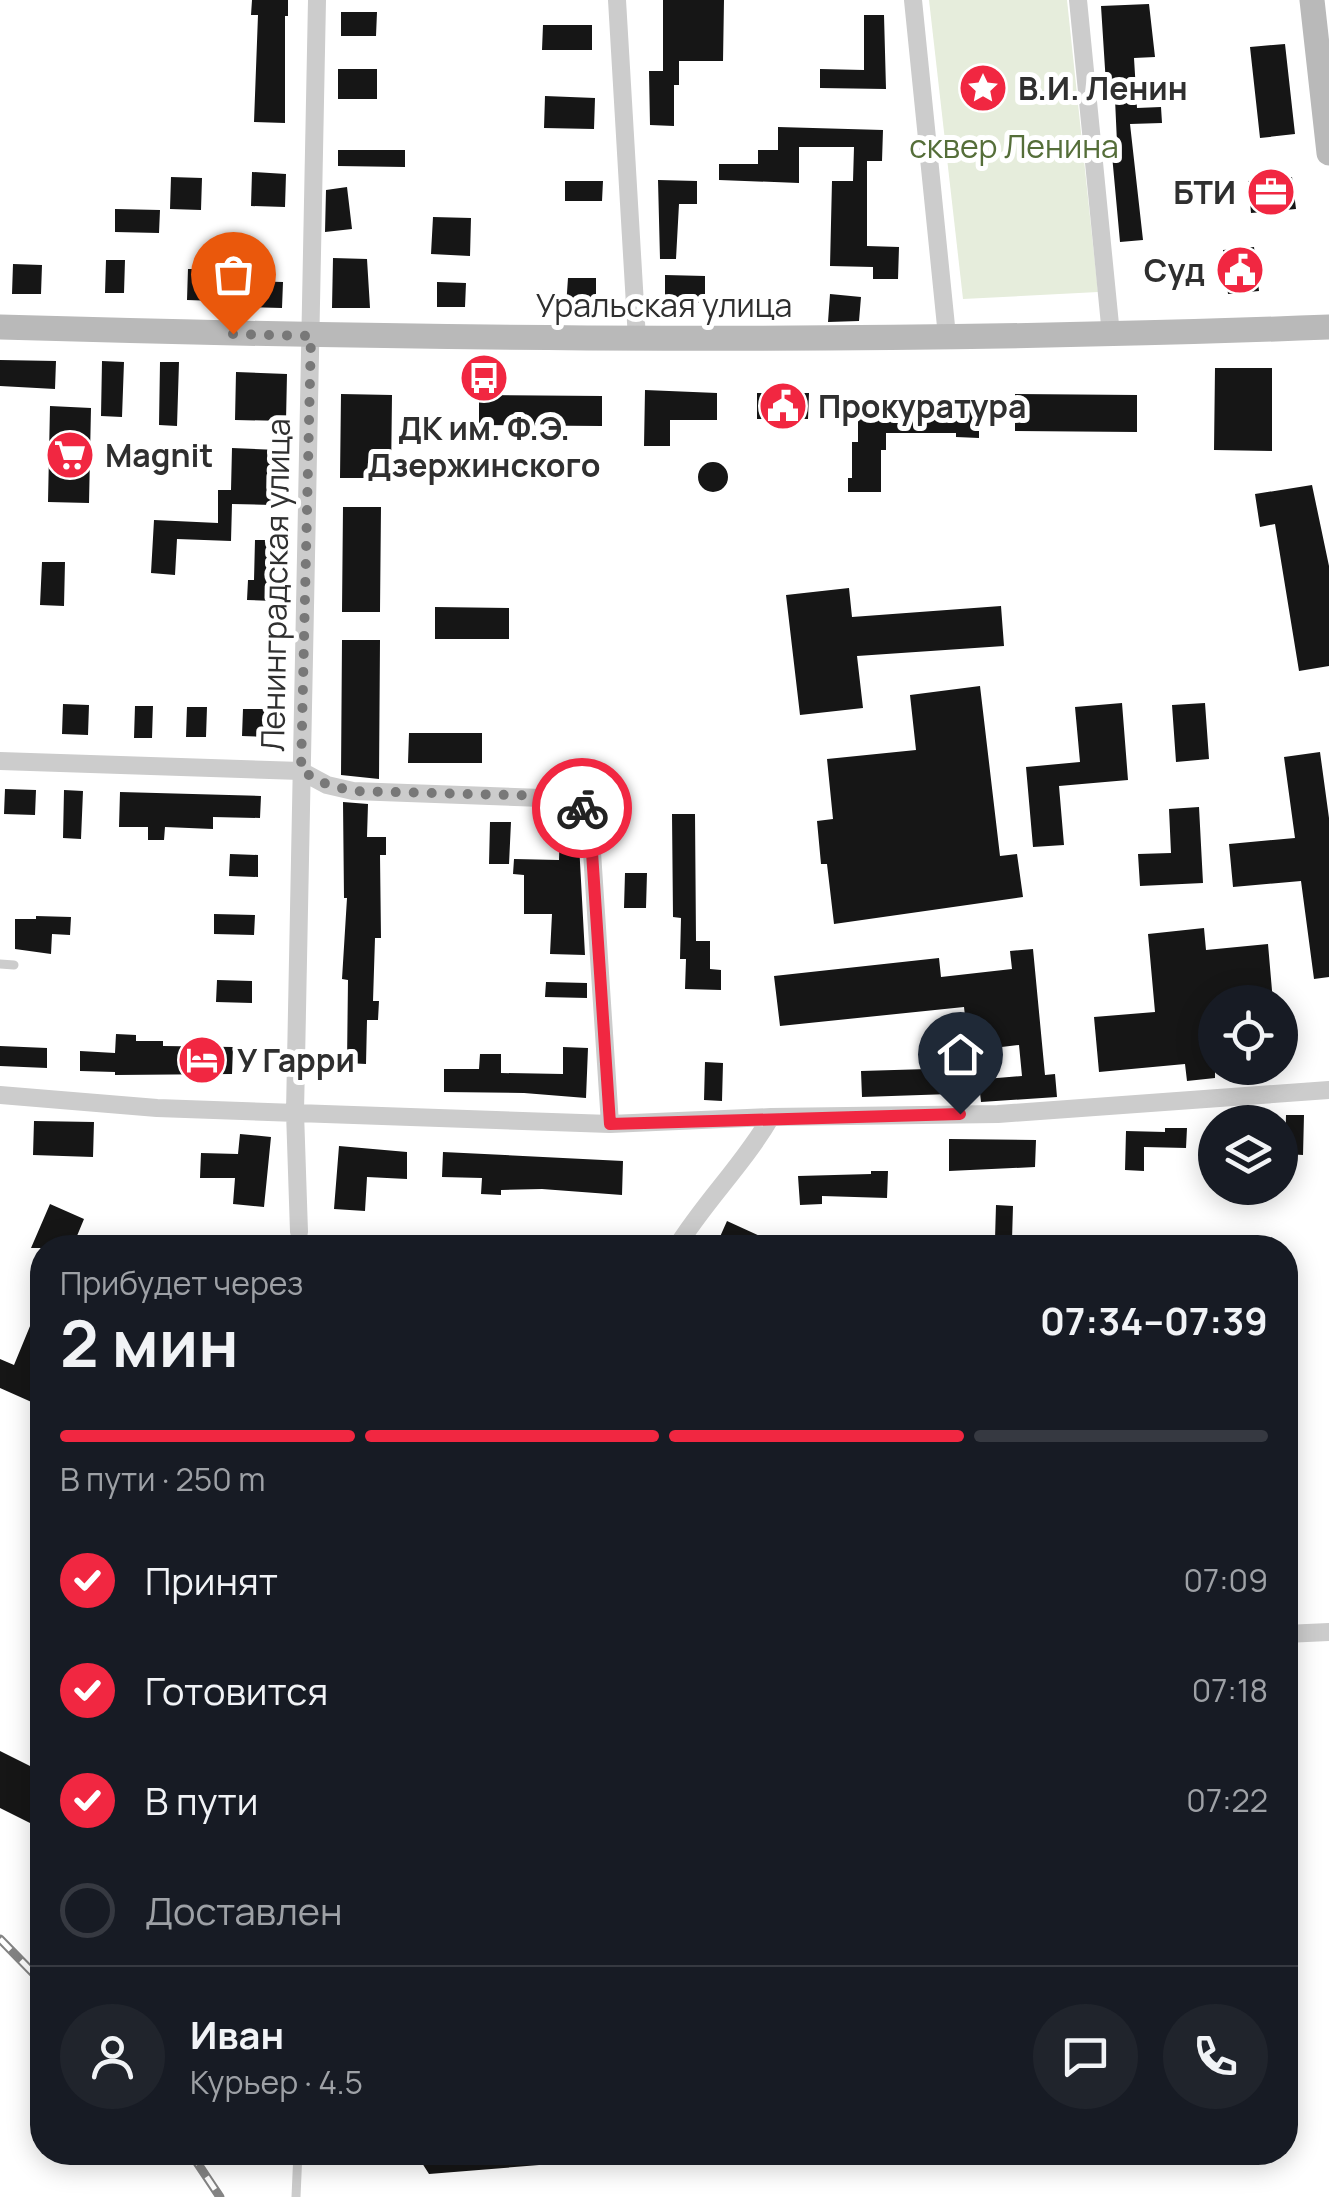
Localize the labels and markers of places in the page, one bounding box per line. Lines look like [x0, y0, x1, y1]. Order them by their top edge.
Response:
place icon: В.И. Ленин [957, 62, 1009, 114]
place label: В.И. Ленин [1018, 66, 1188, 110]
office icon: БТИ [1245, 166, 1297, 218]
place label: БТИ [1173, 170, 1236, 214]
pin [191, 232, 276, 335]
public building icon: Суд [1214, 244, 1266, 296]
place label: Суд [1144, 248, 1205, 292]
bus stop icon: ДК им. Ф.Э. Дзержинского [458, 352, 510, 404]
public building icon: Прокуратура [757, 380, 809, 432]
place label: Прокуратура [818, 384, 1026, 428]
place label: ДК им. Ф.Э. Дзержинского [368, 406, 600, 487]
supermarket icon: Magnit [44, 429, 96, 481]
place label: Magnit [105, 433, 213, 477]
pin [918, 1012, 1003, 1115]
hotel icon: У Гарри [176, 1034, 228, 1086]
place label: У Гарри [237, 1038, 355, 1082]

